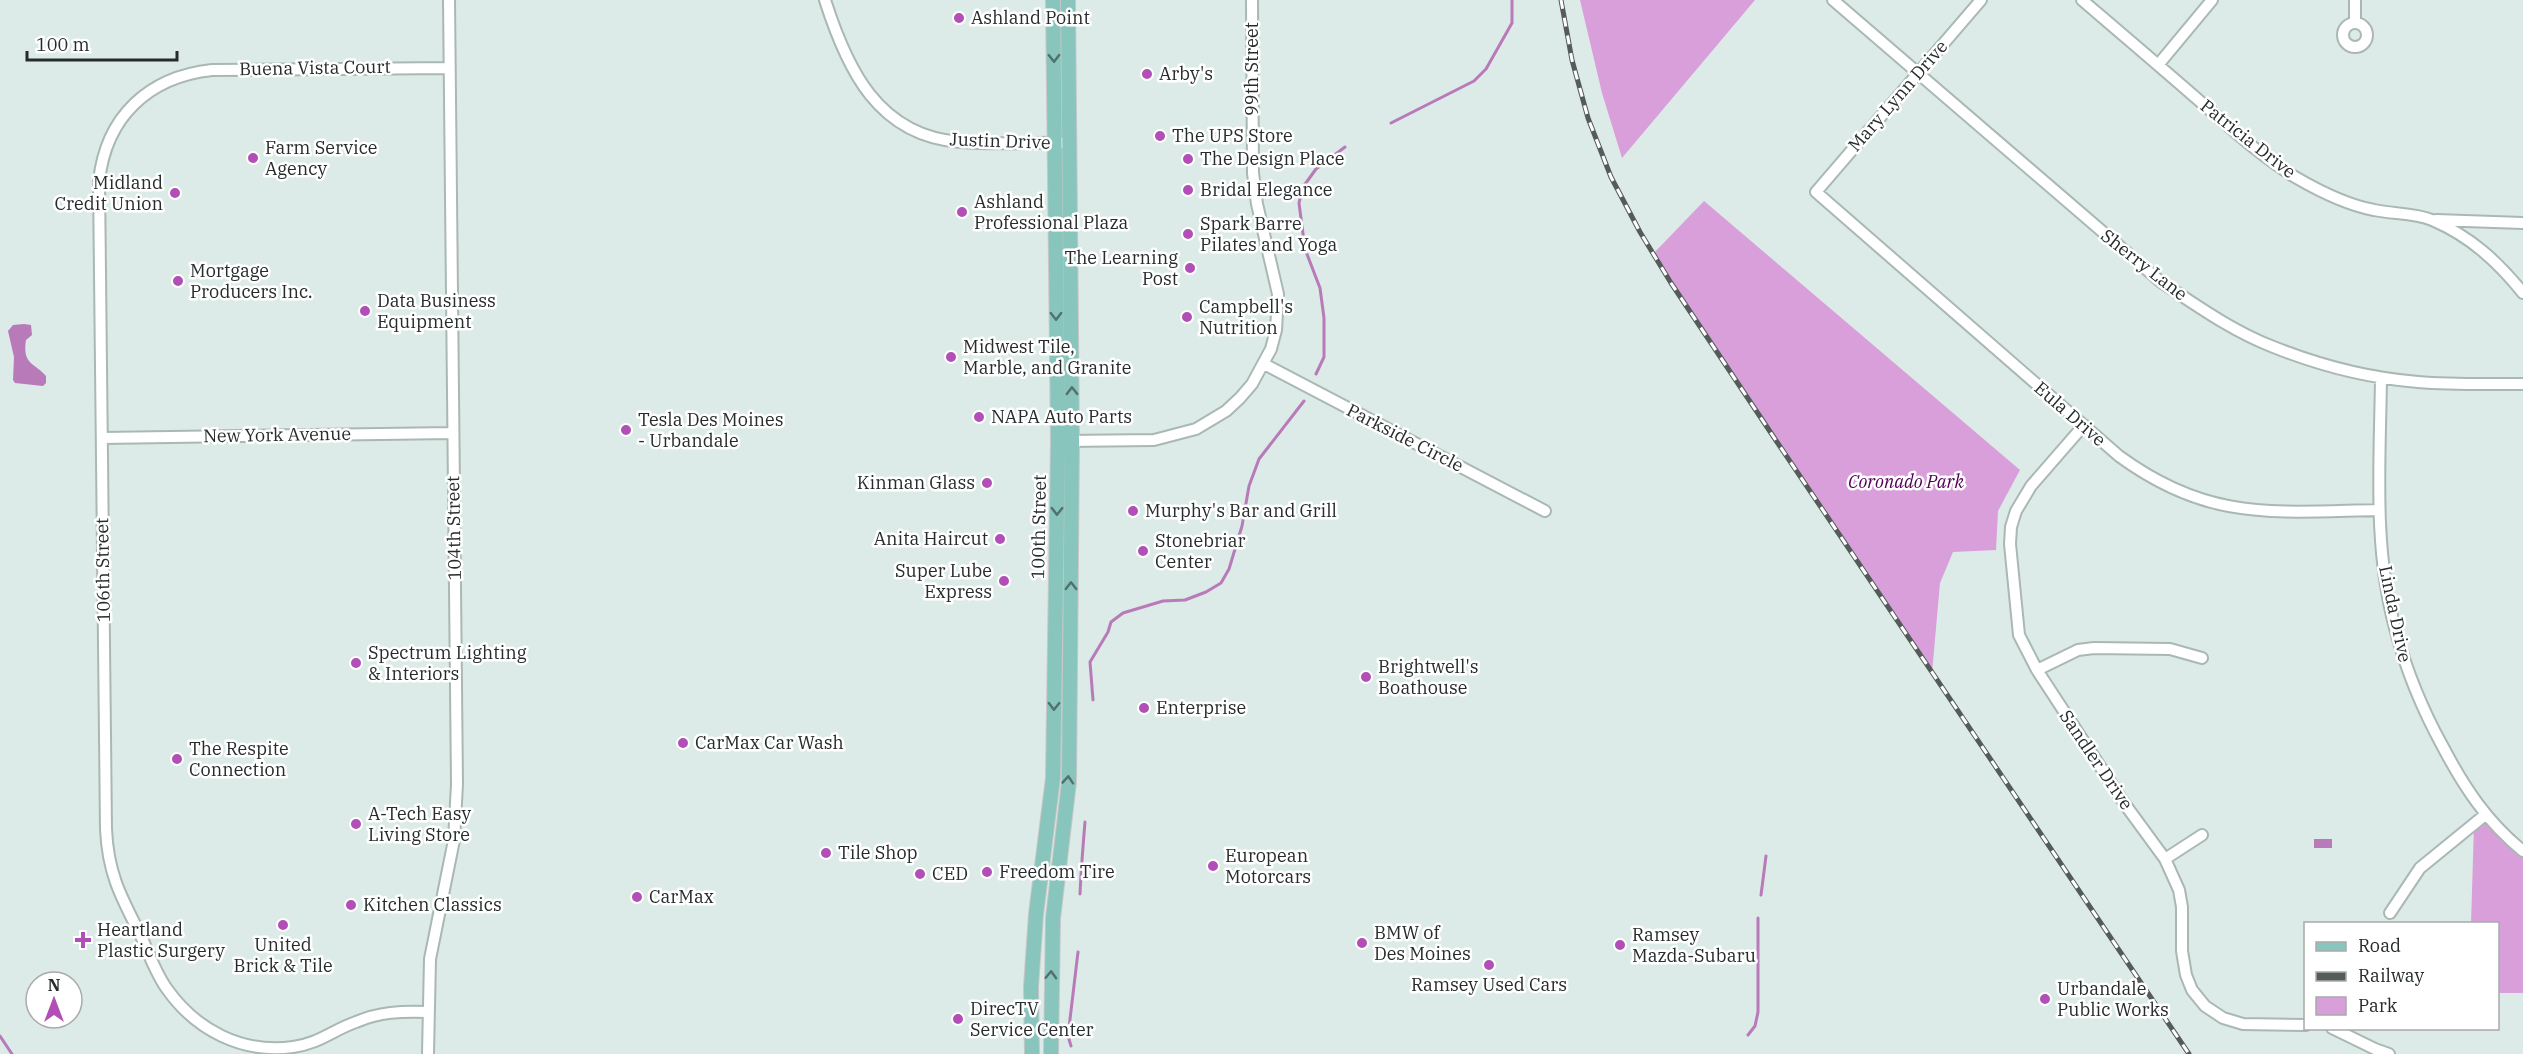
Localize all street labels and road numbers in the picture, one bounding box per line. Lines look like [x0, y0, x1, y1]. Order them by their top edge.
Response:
street label: 99th Street [1240, 22, 1263, 116]
street label: Mary Lynn Drive [1843, 35, 1952, 156]
street label: Buena Vista Court [239, 55, 391, 80]
street label: Patricia Drive [2196, 94, 2301, 183]
street label: Justin Drive [949, 127, 1051, 154]
street label: Sherry Lane [2096, 224, 2192, 306]
street label: Eula Drive [2030, 376, 2111, 451]
street label: Parkside Circle [1343, 398, 1468, 477]
street label: New York Avenue [203, 422, 351, 447]
street label: 100th Street [1026, 474, 1051, 580]
street label: 104th Street [441, 475, 466, 581]
street label: 106th Street [90, 517, 115, 623]
street label: Linda Drive [2374, 563, 2417, 664]
street label: Sandler Drive [2055, 705, 2138, 814]

